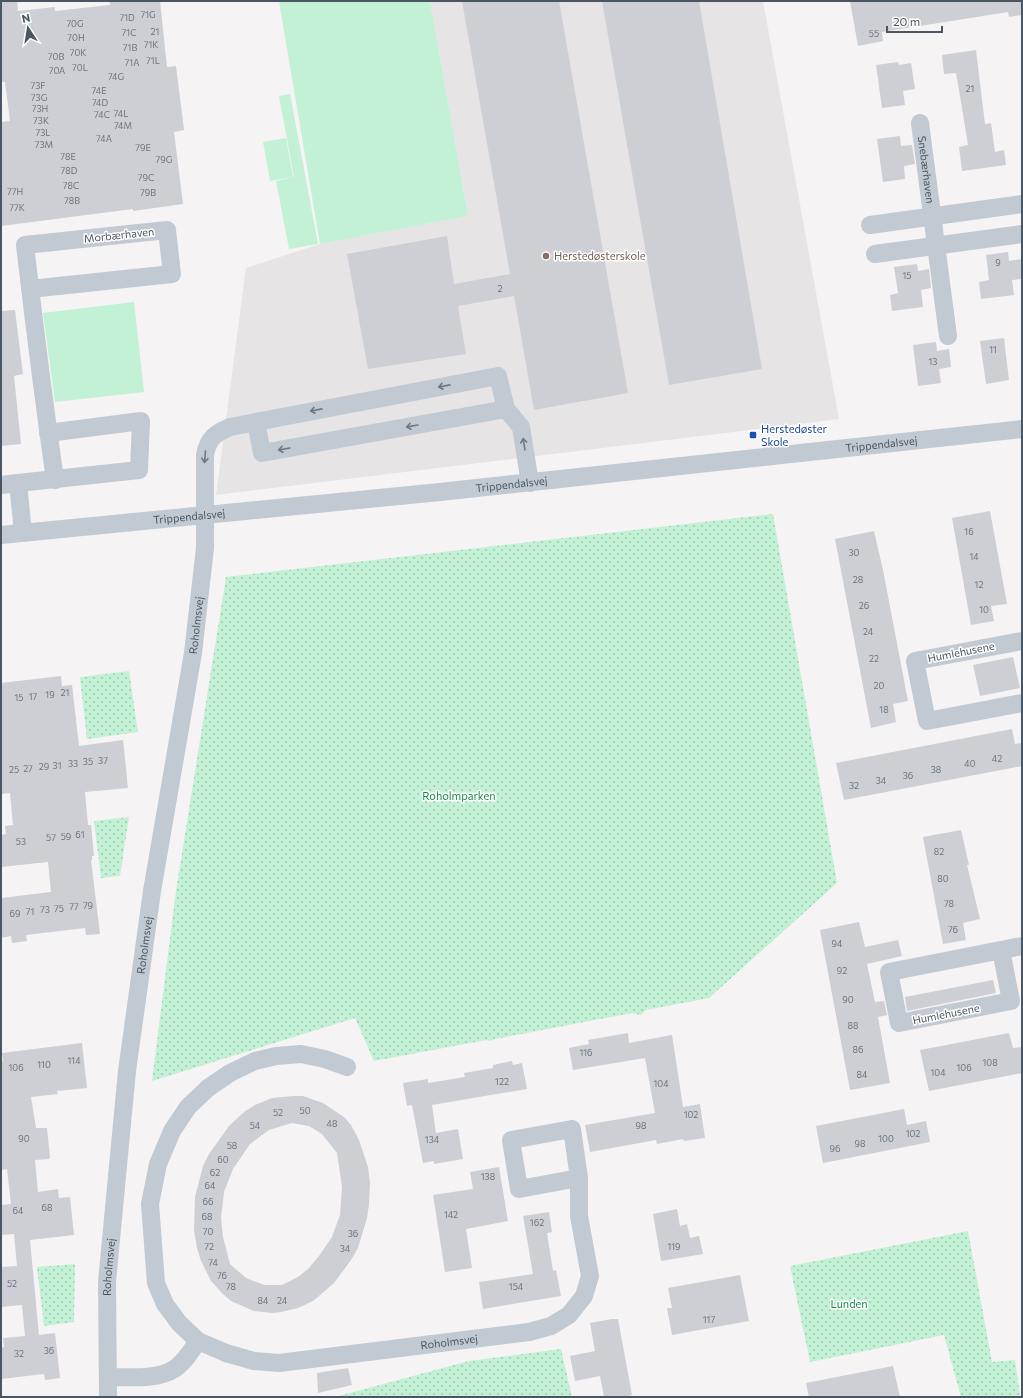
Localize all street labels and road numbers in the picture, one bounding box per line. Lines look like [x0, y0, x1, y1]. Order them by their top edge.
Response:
street label: Snebærhaven [916, 135, 937, 204]
street label: Morbærhaven [83, 224, 155, 245]
street label: Trippendalsvej [845, 433, 918, 454]
street label: Trippendalsvej [475, 473, 548, 494]
street label: Trippendalsvej [152, 506, 226, 526]
street label: Roholmsvej [186, 596, 205, 655]
street label: Humlehusene [926, 639, 996, 664]
street label: Roholmsvej [134, 915, 154, 975]
street label: Humlehusene [911, 1001, 981, 1026]
street label: Roholmsvej [100, 1237, 117, 1296]
street label: Roholmsvej [420, 1331, 479, 1351]

